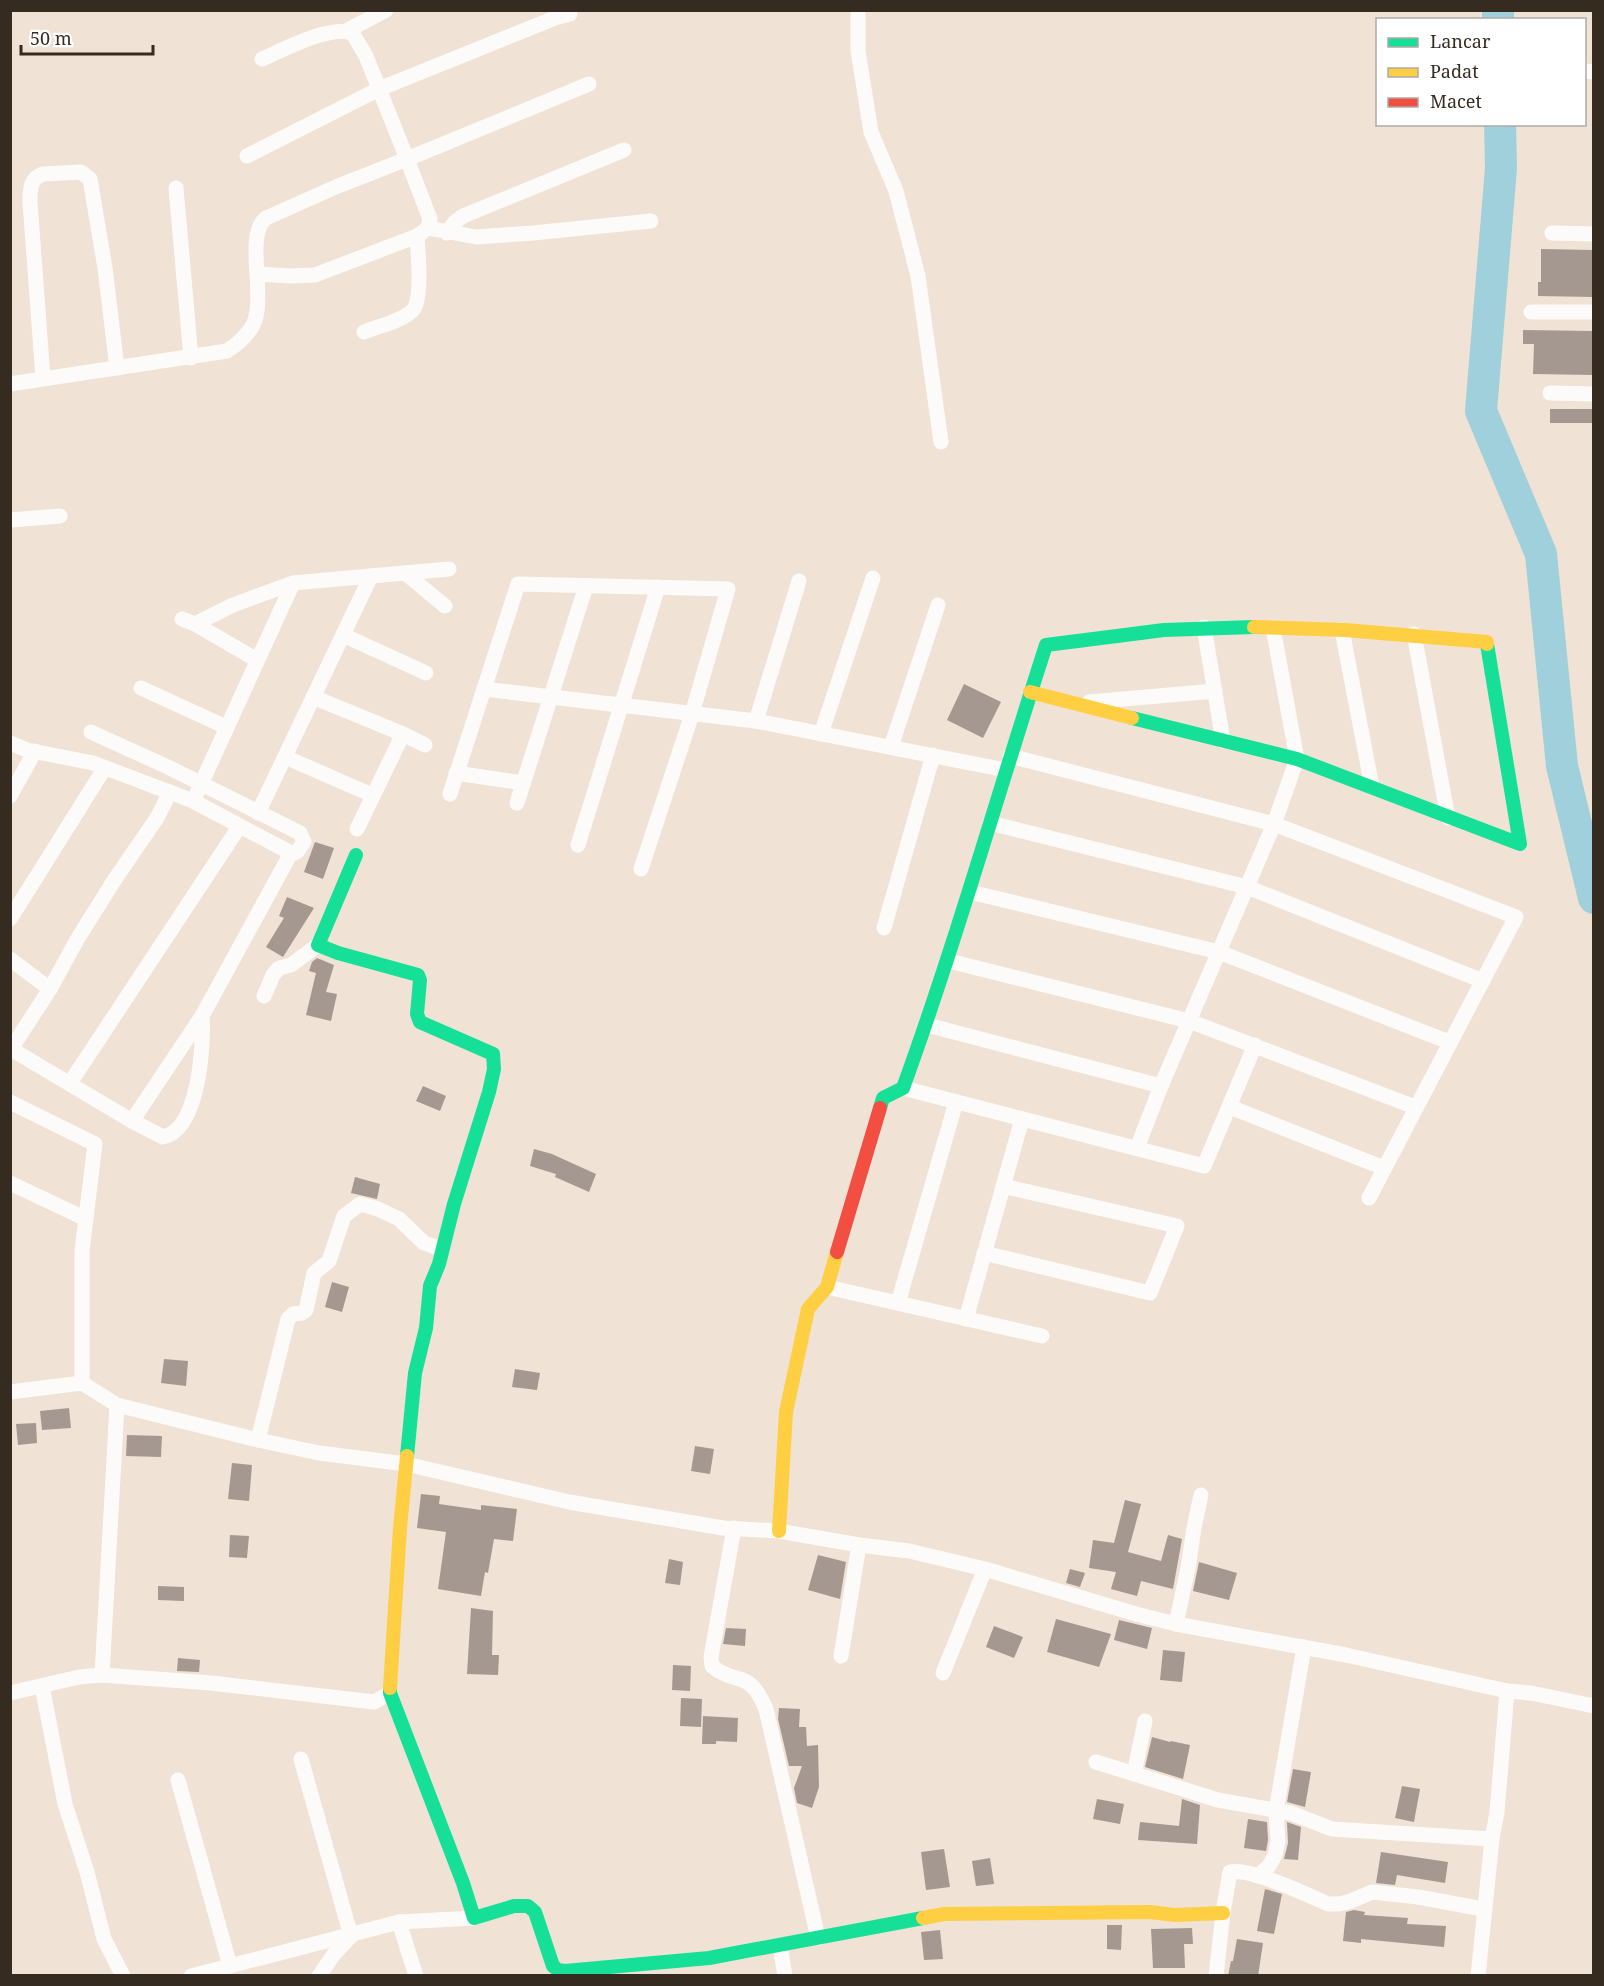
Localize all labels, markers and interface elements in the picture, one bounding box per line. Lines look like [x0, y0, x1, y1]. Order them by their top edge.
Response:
scale bar [21, 18, 153, 56]
legend [1376, 18, 1586, 126]
text: 50 m [30, 26, 72, 50]
text: Lancar [1430, 29, 1491, 53]
text: Padat [1430, 59, 1479, 83]
text: Macet [1430, 89, 1482, 113]

